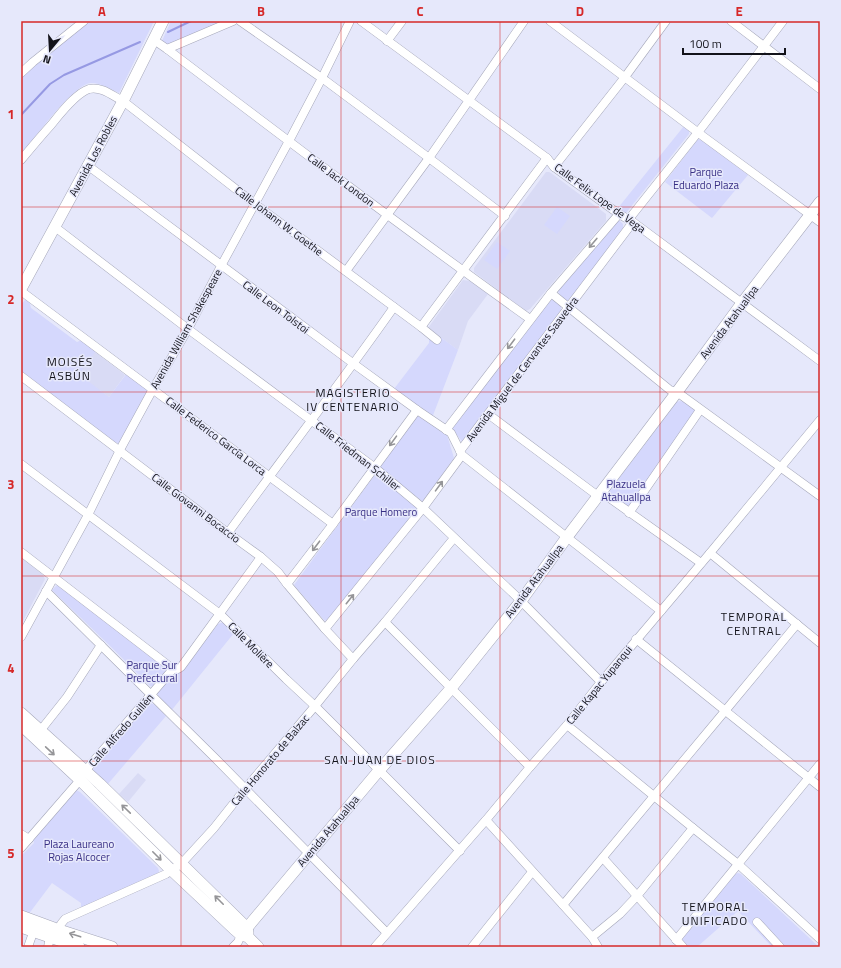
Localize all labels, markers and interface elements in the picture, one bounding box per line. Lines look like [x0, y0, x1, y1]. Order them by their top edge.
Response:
text: A [98, 1, 106, 21]
text: B [257, 1, 265, 21]
text: C [416, 1, 424, 21]
text: D [576, 1, 584, 21]
text: E [735, 1, 743, 21]
north arrow [30, 30, 70, 70]
scale bar [683, 30, 785, 56]
text: 100 m [689, 34, 722, 53]
text: N [41, 51, 53, 68]
text: 1 [7, 104, 15, 124]
street label: Avenida Los Robles [65, 113, 121, 199]
street label: Calle Jack London [304, 149, 378, 211]
street label: Calle Felix Lope de Vega [551, 159, 649, 237]
park label: Parque Eduardo Plaza [673, 164, 739, 193]
street label: Calle Johann W. Goethe [232, 182, 327, 260]
one-way arrow [589, 238, 598, 249]
street label: Avenida William Shakespeare [146, 266, 226, 392]
street label: Calle Leon Tolstoi [239, 277, 313, 337]
street label: Avenida Atahuallpa [696, 281, 762, 362]
text: 2 [7, 289, 15, 309]
street label: Avenida Miguel de Cervantes Saavedra [462, 293, 582, 445]
one-way arrow [507, 339, 515, 350]
district label: MOISÉS ASBÚN [47, 352, 93, 385]
district label: MAGISTERIO IV CENTENARIO [306, 383, 400, 416]
street label: Calle Federico García Lorca [162, 393, 270, 480]
street label: Calle Friedman Schiller [312, 418, 404, 495]
one-way arrow [389, 436, 398, 447]
street label: Calle Giovanni Bocaccio [148, 469, 244, 547]
text: 3 [7, 474, 15, 494]
park label: Plazuela Atahuallpa [601, 476, 651, 505]
one-way arrow [435, 481, 443, 492]
park label: Parque Homero [345, 504, 418, 520]
one-way arrow [312, 540, 320, 551]
street label: Avenida Atahuallpa [501, 540, 567, 621]
one-way arrow [346, 593, 354, 604]
district label: TEMPORAL CENTRAL [721, 607, 787, 640]
street label: Calle Molière [224, 618, 278, 672]
street label: Calle Kapac Yupanqui [562, 642, 636, 728]
park label: Parque Sur Prefectural [126, 657, 178, 686]
text: 4 [7, 658, 15, 678]
street label: Calle Alfredo Guillén [85, 690, 157, 770]
street label: Calle Honorato de Balzac [227, 711, 313, 809]
one-way arrow [44, 746, 54, 755]
district label: SAN JUAN DE DIOS [324, 750, 436, 769]
street label: Avenida Atahuallpa [293, 792, 363, 870]
one-way arrow [121, 805, 131, 814]
park label: Plaza Laureano Rojas Alcocer [44, 836, 114, 865]
text: 5 [7, 843, 15, 863]
one-way arrow [152, 852, 162, 861]
one-way arrow [214, 895, 224, 905]
district label: TEMPORAL UNIFICADO [682, 897, 748, 930]
one-way arrow [69, 931, 82, 938]

